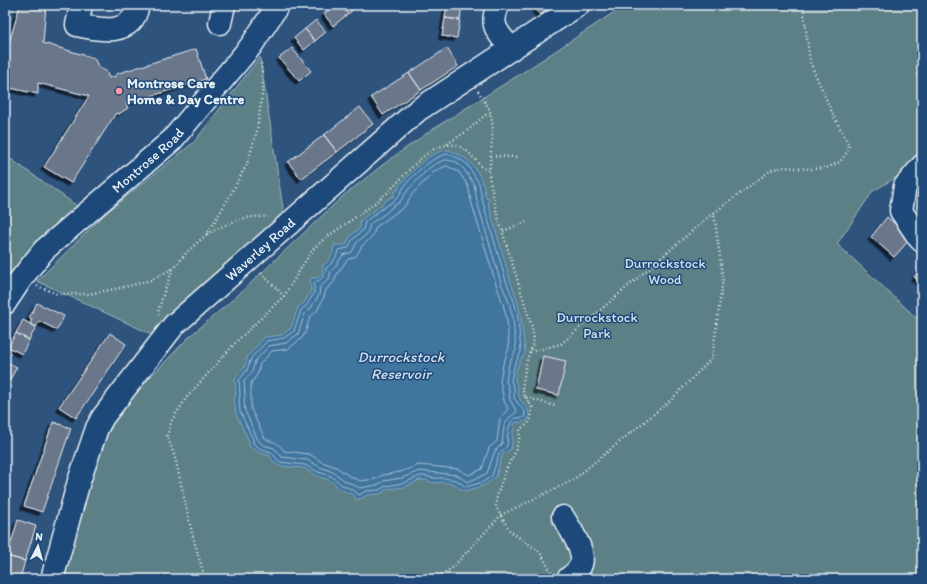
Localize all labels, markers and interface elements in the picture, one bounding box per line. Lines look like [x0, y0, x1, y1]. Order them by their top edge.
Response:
place label: Montrose Care Home & Day Centre [127, 75, 245, 108]
marker: Montrose Care Home & Day Centre [114, 86, 124, 96]
street label: Montrose Road [108, 124, 187, 196]
street label: Waverley Road [222, 214, 299, 285]
park label: Durrockstock Wood [624, 255, 706, 288]
park label: Durrockstock Park [556, 309, 638, 342]
water label: Durrockstock Reservoir [358, 348, 446, 383]
north arrow [18, 526, 58, 566]
text: N [35, 530, 43, 543]

